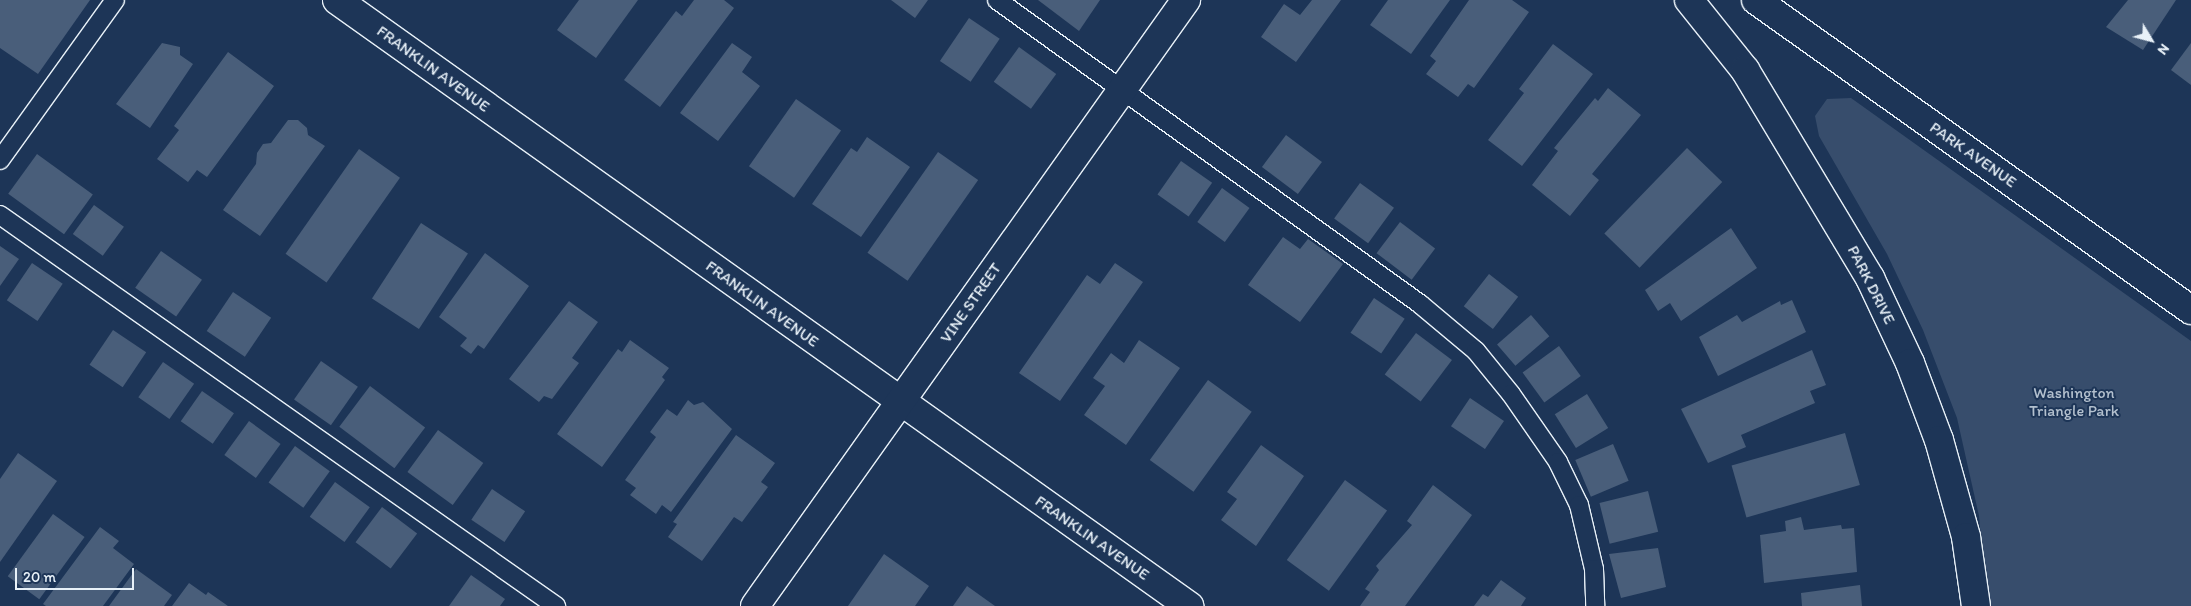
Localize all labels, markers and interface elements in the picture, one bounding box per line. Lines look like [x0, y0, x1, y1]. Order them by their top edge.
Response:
north arrow [2126, 15, 2176, 65]
street label: FRANKLIN AVENUE [373, 22, 493, 116]
text: N [2154, 40, 2173, 58]
street label: PARK AVENUE [1926, 118, 2020, 192]
street label: PARK DRIVE [1843, 242, 1899, 328]
street label: FRANKLIN AVENUE [702, 257, 822, 351]
street label: VINE STREET [936, 259, 1006, 347]
park label: Washington Triangle Park [2029, 383, 2119, 421]
street label: FRANKLIN AVENUE [1031, 492, 1153, 584]
scale bar [18, 558, 136, 590]
text: 20 m [23, 568, 56, 586]

